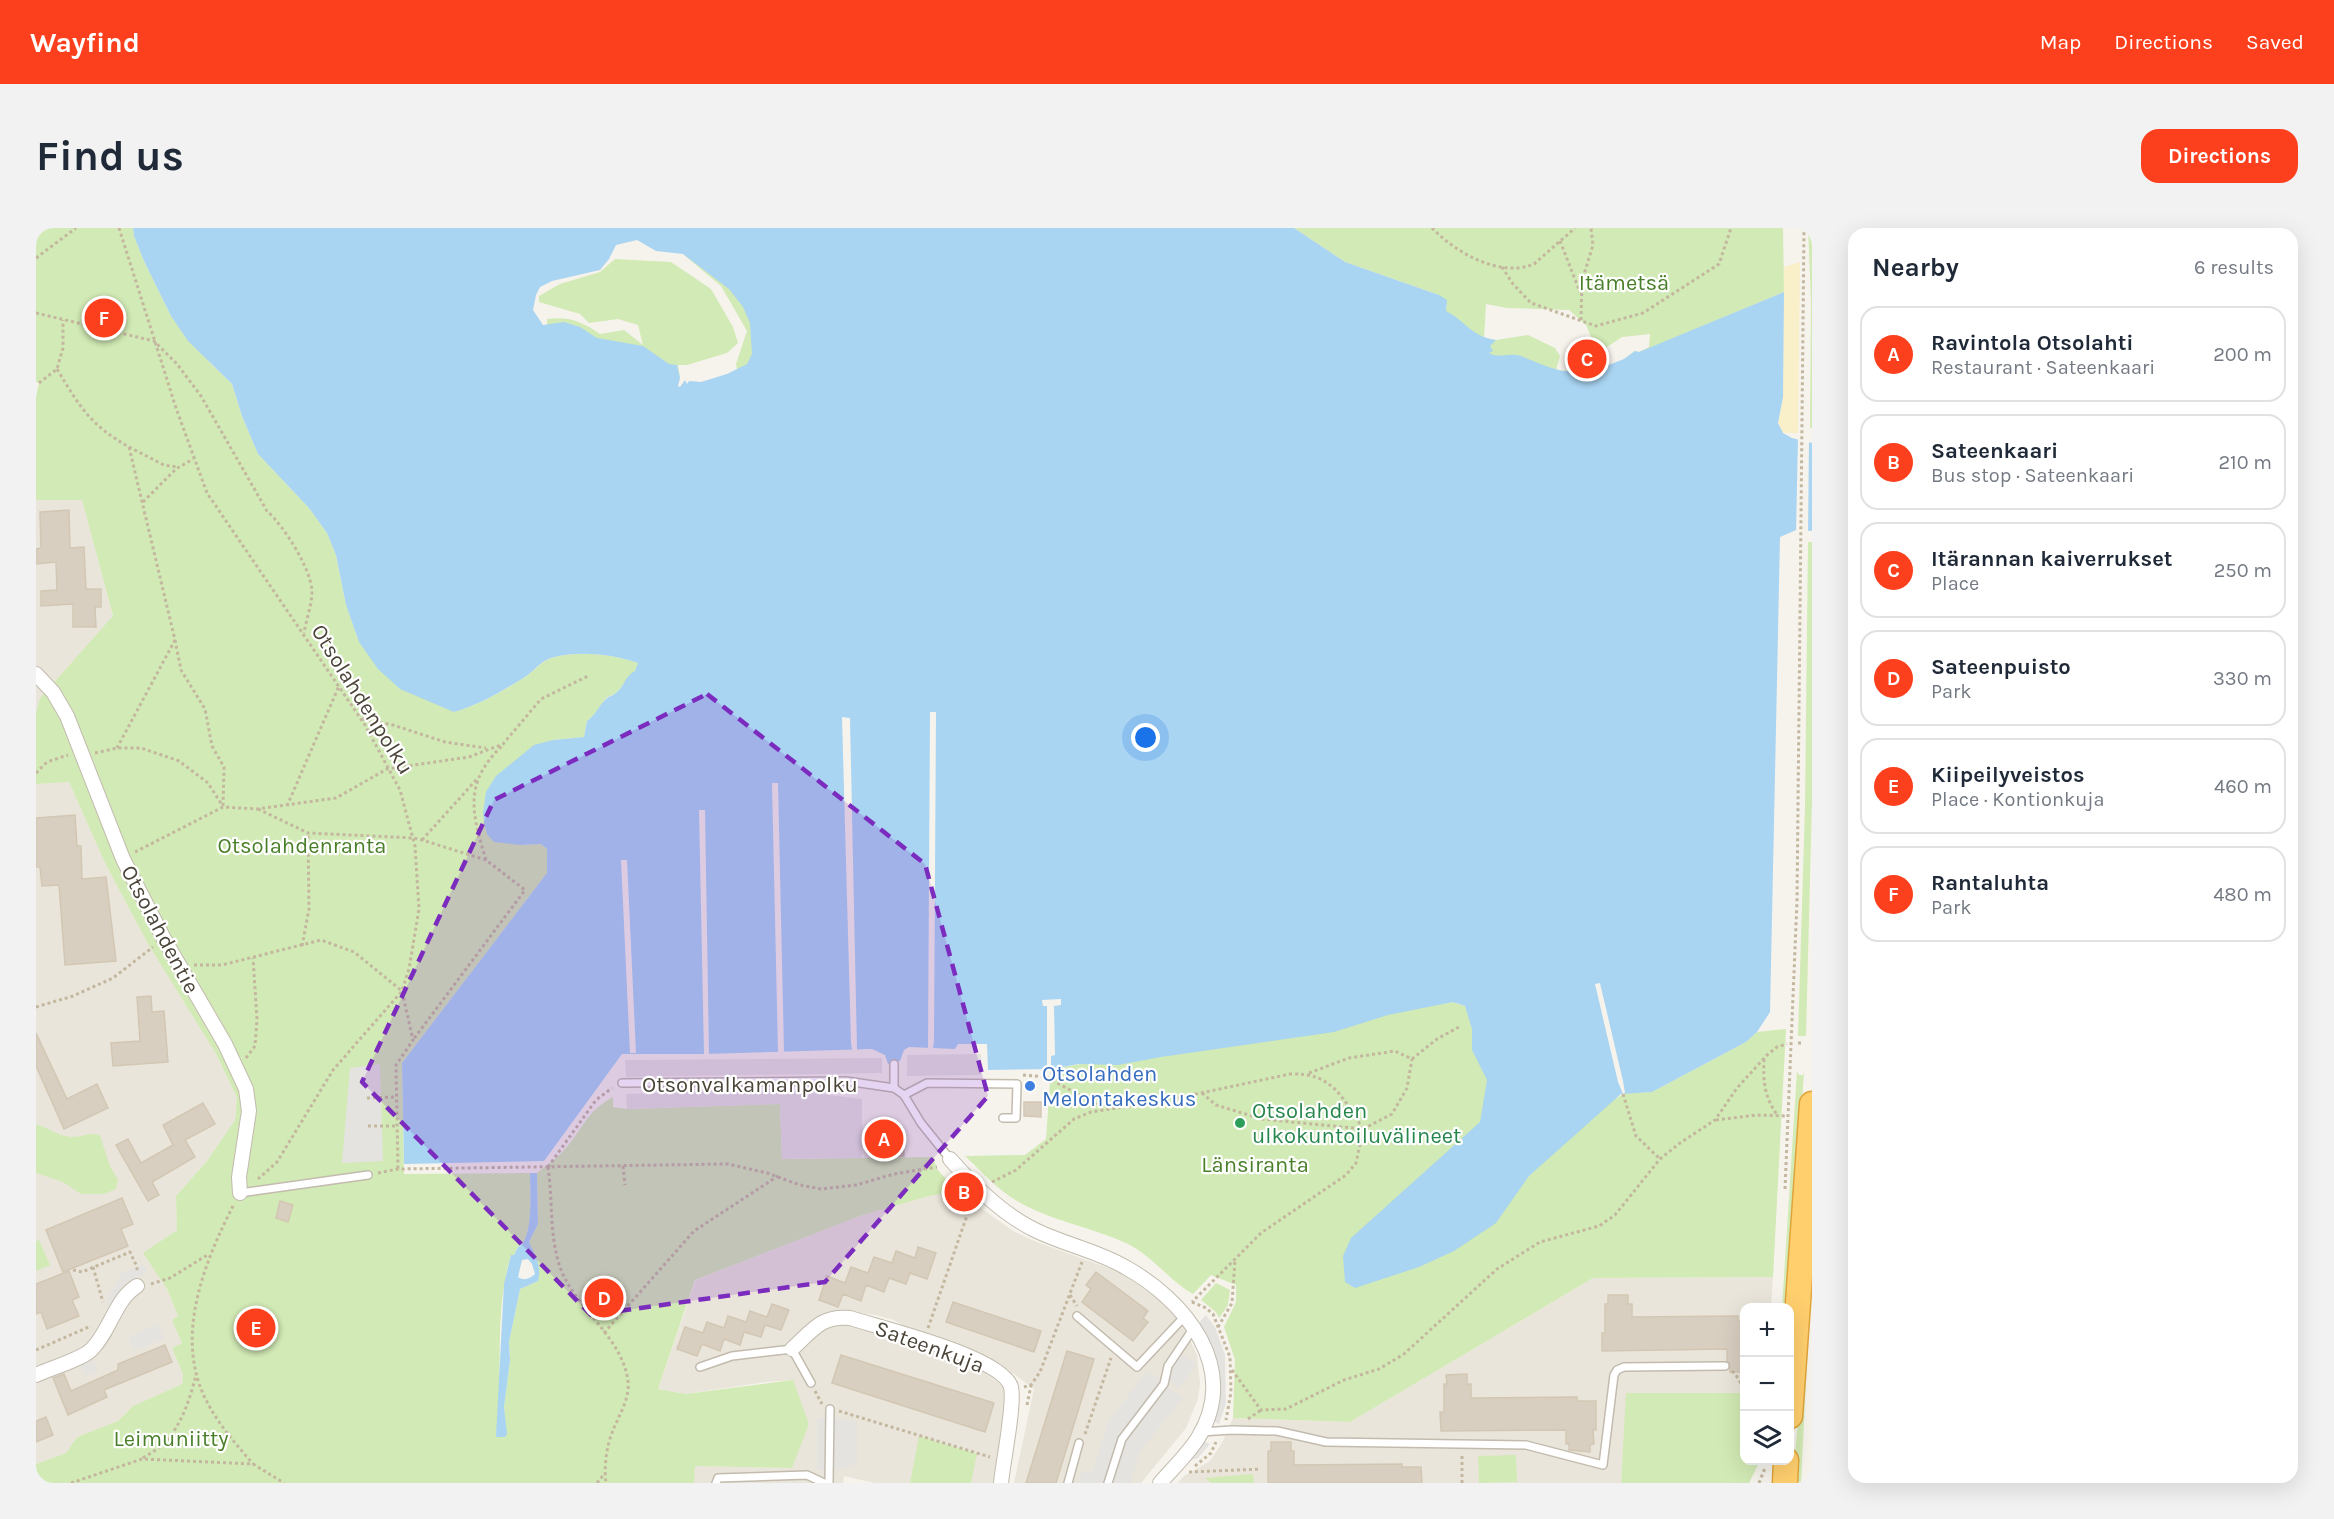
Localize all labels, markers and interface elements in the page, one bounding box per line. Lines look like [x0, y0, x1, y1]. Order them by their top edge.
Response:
text: Wayfind [30, 26, 140, 59]
text: Map [2040, 30, 2081, 54]
text: Directions [2114, 30, 2213, 54]
text: Saved [2246, 30, 2304, 54]
button: Directions [2141, 129, 2298, 183]
text: Find us [36, 131, 184, 181]
text: Nearby [1872, 252, 1959, 283]
text: 6 results [2194, 256, 2274, 279]
park label: Itämetsä [1579, 270, 1669, 296]
pin: F [84, 296, 124, 340]
text: Ravintola Otsolahti [1931, 330, 2134, 356]
pin: C [1568, 336, 1606, 382]
text: A [1887, 343, 1900, 366]
text: 200 m [2213, 343, 2272, 366]
text: Restaurant · Sateenkaari [1931, 356, 2155, 379]
text: Sateenkaari [1931, 438, 2058, 464]
text: B [1887, 451, 1900, 474]
text: 210 m [2218, 451, 2272, 474]
text: Bus stop · Sateenkaari [1931, 464, 2134, 487]
text: Itärannan kaiverrukset [1931, 546, 2173, 572]
text: C [1887, 559, 1900, 582]
text: 250 m [2214, 559, 2272, 582]
text: Place [1931, 572, 1979, 595]
street label: Otsolahdenpolku [306, 620, 419, 779]
text: Sateenpuisto [1931, 654, 2071, 680]
text: D [1887, 667, 1900, 690]
text: 330 m [2213, 667, 2272, 690]
text: Park [1931, 680, 1972, 703]
your location [1131, 723, 1160, 752]
text: Kiipeilyveistos [1931, 762, 2085, 788]
text: E [1888, 775, 1899, 798]
text: 460 m [2214, 775, 2272, 798]
text: Place · Kontionkuja [1931, 788, 2105, 811]
park label: Otsolahdenranta [218, 833, 386, 859]
street label: Otsolahdentie [115, 861, 205, 998]
text: Rantaluhta [1931, 870, 2049, 896]
text: F [1888, 883, 1899, 906]
text: 480 m [2213, 883, 2272, 906]
text: Park [1931, 896, 1972, 919]
place label: Otsolahden Melontakeskus [1042, 1061, 1196, 1112]
street label: Otsonvalkamanpolku [642, 1072, 858, 1098]
marker: Otsolahden Melontakeskus [1023, 1079, 1037, 1093]
place label: Otsolahden ulkokuntoiluvälineet [1252, 1098, 1461, 1149]
pin: A [864, 1116, 904, 1162]
marker: Otsolahden ulkokuntoiluvälineet [1233, 1116, 1247, 1130]
park label: Länsiranta [1201, 1152, 1309, 1178]
pin: B [944, 1170, 984, 1214]
pin: D [584, 1276, 624, 1320]
map controls [1740, 1303, 1794, 1465]
button: + [1740, 1303, 1794, 1357]
pin: E [236, 1306, 276, 1350]
street label: Sateenkuja [872, 1315, 988, 1379]
button: − [1740, 1357, 1794, 1411]
button: layers [1740, 1411, 1794, 1465]
park label: Leimuniitty [113, 1426, 229, 1452]

